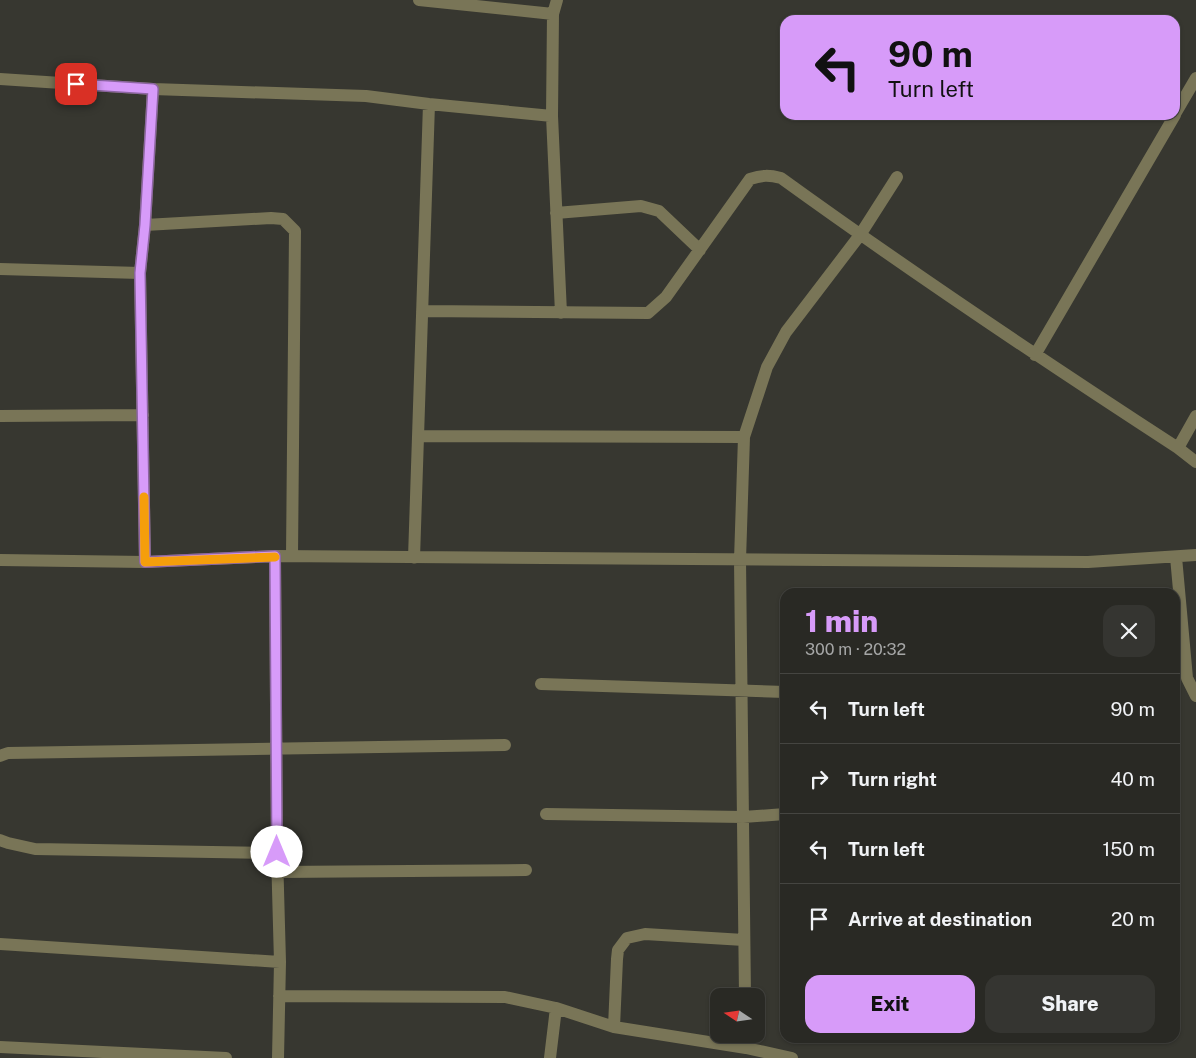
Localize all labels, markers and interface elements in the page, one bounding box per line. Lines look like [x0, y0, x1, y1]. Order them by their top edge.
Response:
text: 90 m [888, 34, 973, 75]
icon: left [805, 35, 870, 100]
pin [55, 63, 97, 105]
icon: arrive [62, 70, 90, 98]
text: Turn left [888, 76, 974, 102]
text: 1 min [805, 603, 878, 639]
button: close [1103, 605, 1155, 657]
text: 300 m · 20:32 [805, 640, 906, 659]
icon: left [805, 695, 833, 723]
text: Turn left [848, 698, 925, 720]
text: 90 m [1111, 698, 1155, 720]
icon: right [805, 765, 833, 793]
text: Turn right [848, 768, 937, 790]
text: 40 m [1110, 768, 1155, 790]
position arrow [250, 825, 302, 877]
icon: left [805, 835, 833, 863]
text: Turn left [848, 838, 925, 860]
text: 150 m [1102, 838, 1155, 860]
icon: arrive [805, 905, 833, 933]
text: Arrive at destination [848, 908, 1032, 930]
text: 20 m [1111, 908, 1155, 930]
button: Exit [805, 975, 975, 1033]
button: Share [985, 975, 1155, 1033]
north arrow [710, 988, 765, 1042]
map controls [710, 988, 765, 1043]

